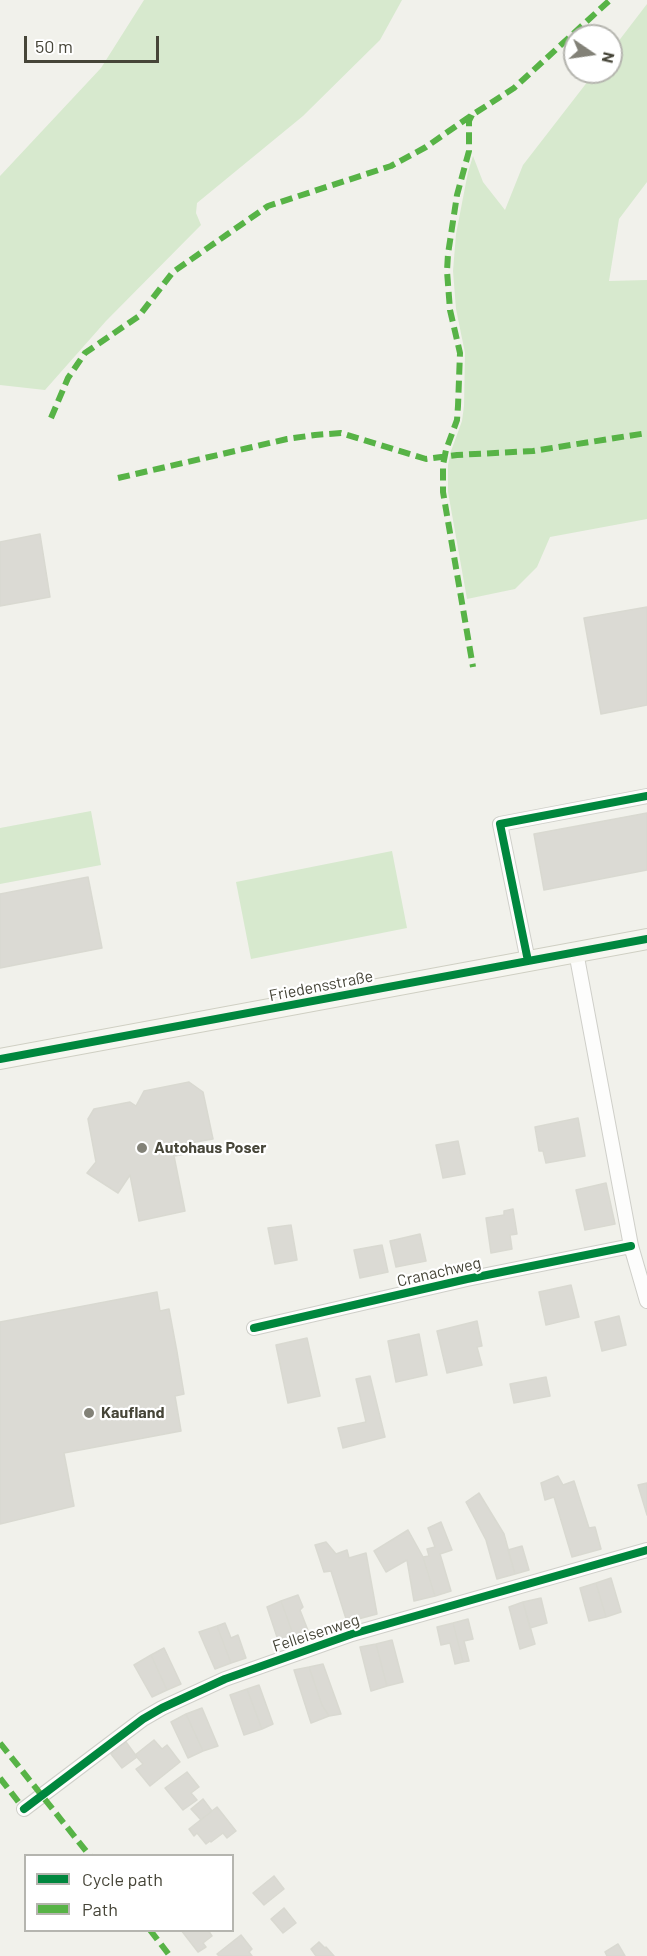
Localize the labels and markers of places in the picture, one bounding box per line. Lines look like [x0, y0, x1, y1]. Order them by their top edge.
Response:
place label: Autohaus Poser [154, 1138, 266, 1158]
marker: Autohaus Poser [135, 1141, 149, 1155]
place label: Kaufland [101, 1403, 164, 1423]
marker: Kaufland [82, 1406, 96, 1420]

